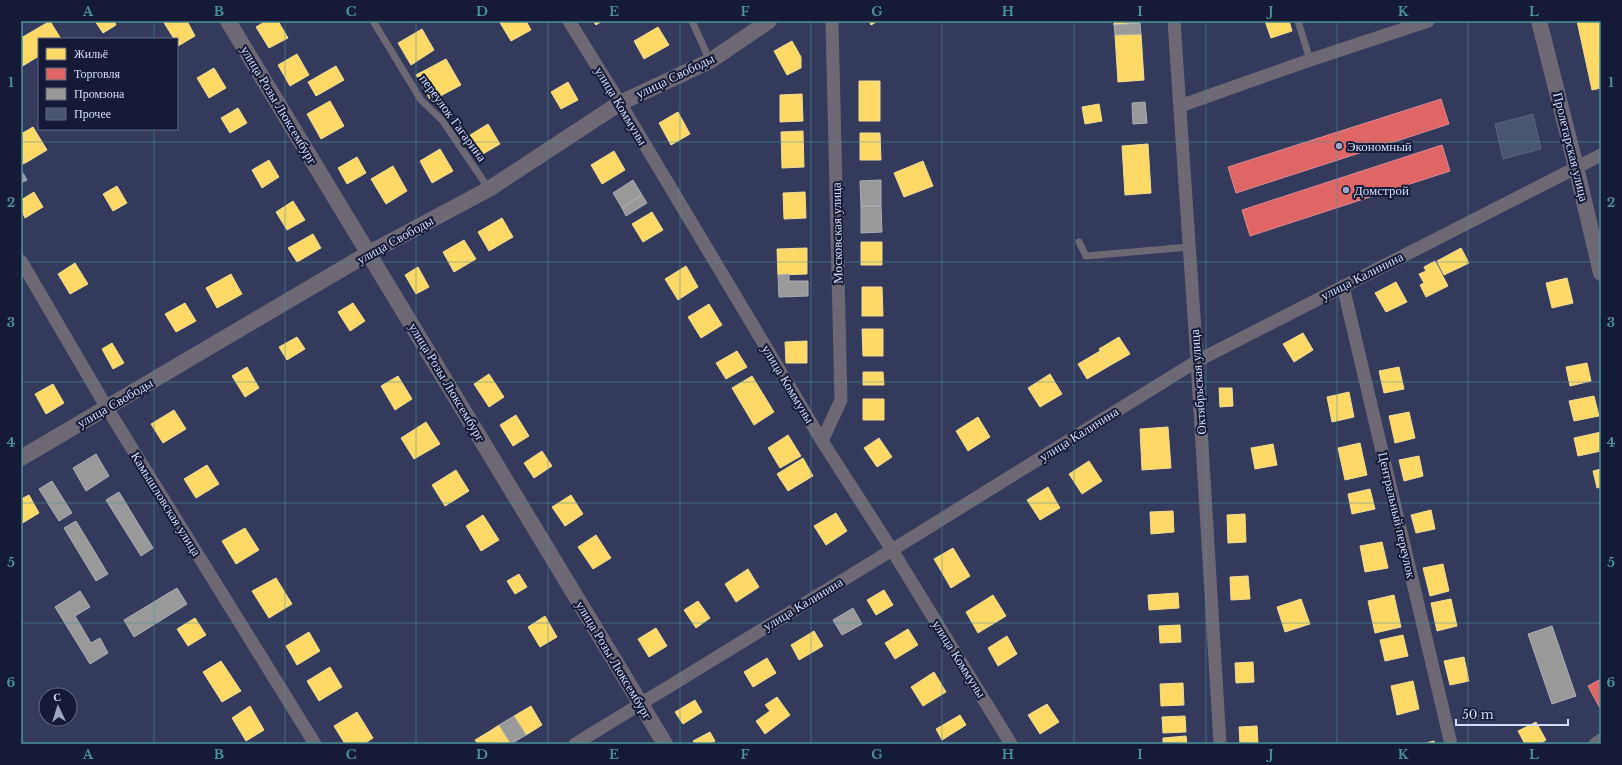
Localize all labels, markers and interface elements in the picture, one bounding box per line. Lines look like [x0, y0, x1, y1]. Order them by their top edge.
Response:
text: A [82, 3, 94, 20]
text: B [214, 3, 224, 20]
text: C [346, 3, 357, 20]
text: D [476, 3, 488, 20]
text: E [609, 3, 619, 20]
text: F [741, 3, 750, 20]
text: G [871, 3, 883, 20]
text: H [1002, 3, 1014, 20]
text: I [1137, 3, 1143, 20]
text: J [1265, 3, 1274, 20]
text: K [1398, 3, 1409, 20]
text: L [1529, 3, 1539, 20]
legend [38, 38, 178, 130]
street label: улица Розы Люксембург [237, 42, 321, 168]
text: Жильё [74, 46, 108, 61]
street label: улица Свободы [633, 50, 717, 102]
street label: улица Коммуны [591, 64, 651, 149]
text: Торговля [74, 66, 121, 81]
street label: переулок Гагарина [416, 71, 491, 165]
text: 1 [8, 74, 14, 91]
text: 1 [1608, 74, 1614, 91]
text: Промзона [74, 86, 125, 101]
street label: Пролетарская улица [1549, 91, 1593, 204]
text: Прочее [74, 106, 111, 121]
place label: Экономный [1347, 138, 1412, 155]
marker: Экономный [1334, 141, 1344, 151]
street label: Московская улица [828, 182, 846, 284]
place label: Домстрой [1354, 182, 1409, 199]
marker: Домстрой [1341, 185, 1351, 195]
text: 2 [7, 194, 15, 211]
text: 2 [1607, 194, 1615, 211]
street label: улица Свободы [354, 212, 437, 268]
street label: улица Калинина [1318, 248, 1406, 304]
text: 3 [7, 314, 15, 331]
text: 3 [1607, 314, 1615, 331]
street label: улица Розы Люксембург [405, 319, 489, 445]
street label: Октябрьская улица [1186, 329, 1210, 435]
street label: улица Коммуны [758, 342, 818, 427]
street label: улица Свободы [74, 374, 156, 432]
street label: улица Калинина [1036, 403, 1122, 465]
text: 4 [7, 434, 16, 451]
text: 4 [1607, 434, 1616, 451]
street label: Камышловская улица [127, 449, 205, 559]
street label: Центральный переулок [1374, 450, 1420, 580]
text: 5 [7, 554, 15, 571]
text: 5 [1607, 554, 1615, 571]
street label: улица Калинина [760, 573, 846, 635]
street label: улица Розы Люксембург [572, 597, 656, 723]
street label: улица Коммуны [928, 617, 990, 701]
text: 6 [7, 674, 16, 691]
text: 6 [1607, 674, 1616, 691]
north arrow [38, 687, 78, 727]
text: С [53, 690, 62, 704]
scale bar [1456, 701, 1568, 727]
text: 50 m [1462, 707, 1494, 722]
text: A [82, 746, 94, 763]
text: B [214, 746, 224, 763]
text: C [346, 746, 357, 763]
text: D [476, 746, 488, 763]
text: E [609, 746, 619, 763]
text: F [741, 746, 750, 763]
text: G [871, 746, 883, 763]
text: H [1002, 746, 1014, 763]
text: I [1137, 746, 1143, 763]
text: J [1265, 746, 1274, 763]
text: K [1398, 746, 1409, 763]
text: L [1529, 746, 1539, 763]

